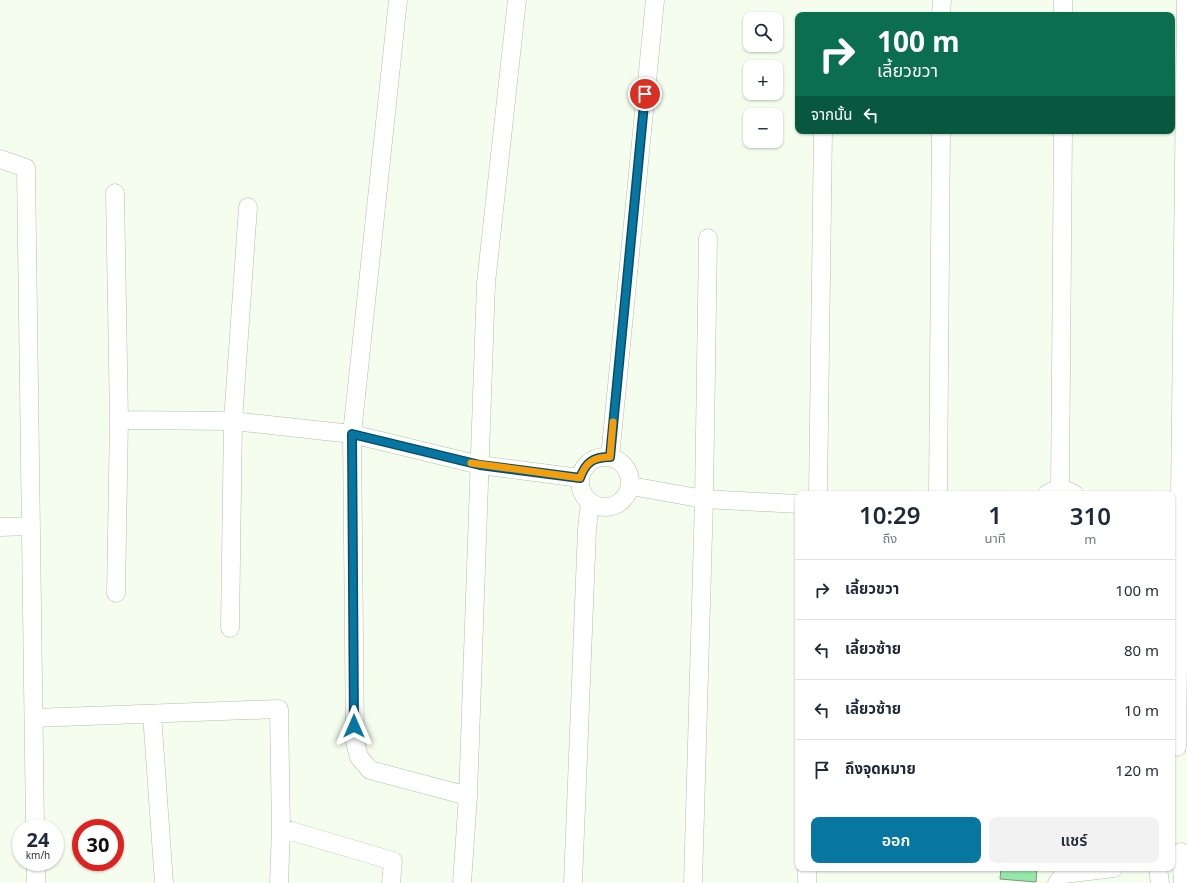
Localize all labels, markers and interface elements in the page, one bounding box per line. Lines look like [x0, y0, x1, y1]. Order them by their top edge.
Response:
map controls [743, 12, 783, 148]
button: search [743, 12, 783, 52]
text: 100 m [877, 22, 960, 60]
icon: right [811, 28, 863, 80]
text: เลี้ยวขวา [877, 58, 938, 82]
button: + [743, 60, 783, 100]
pin [628, 77, 662, 111]
icon: arrive [634, 83, 656, 105]
text: จากนั้น [811, 104, 852, 124]
icon: left [860, 104, 882, 126]
button: − [743, 108, 783, 148]
text: 10:29 [859, 498, 921, 531]
text: 1 [988, 498, 1002, 531]
text: 310 [1070, 499, 1111, 532]
text: ถึง [882, 529, 897, 547]
text: นาที [985, 529, 1006, 547]
text: m [1084, 530, 1096, 548]
text: เลี้ยวขวา [845, 578, 899, 598]
icon: right [811, 579, 833, 601]
text: 100 m [1115, 580, 1159, 600]
text: เลี้ยวซ้าย [845, 638, 901, 658]
icon: left [811, 639, 833, 661]
text: 80 m [1124, 640, 1159, 660]
text: เลี้ยวซ้าย [845, 698, 901, 718]
icon: left [811, 699, 833, 721]
text: 10 m [1124, 700, 1159, 720]
position arrow [333, 705, 375, 747]
text: ถึงจุดหมาย [845, 758, 916, 778]
icon: arrive [811, 759, 833, 781]
text: 120 m [1115, 760, 1159, 780]
button: ออก [811, 817, 981, 863]
button: แชร์ [989, 817, 1159, 863]
speed limit sign: 30 [72, 819, 124, 871]
text: 24 [27, 826, 49, 853]
text: km/h [26, 848, 50, 862]

